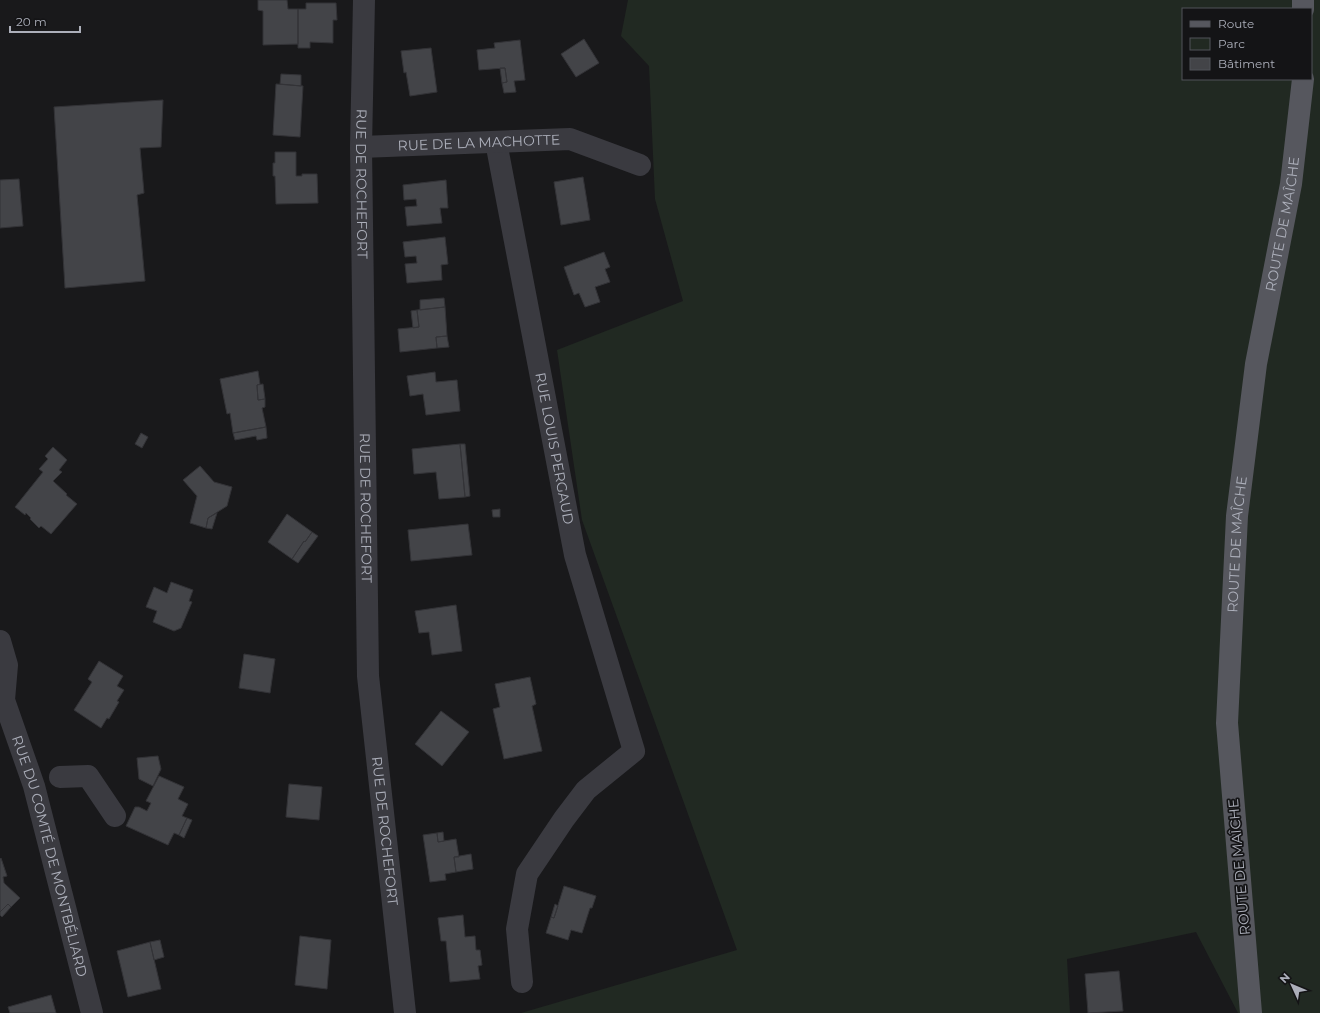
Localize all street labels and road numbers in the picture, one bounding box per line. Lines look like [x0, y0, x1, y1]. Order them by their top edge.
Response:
street label: RUE DE ROCHEFORT [352, 109, 371, 259]
street label: RUE DE LA MACHOTTE [397, 130, 561, 155]
street label: ROUTE DE MAÎCHE [1261, 156, 1303, 293]
street label: RUE LOUIS PERGAUD [531, 371, 578, 526]
street label: RUE DE ROCHEFORT [356, 433, 376, 583]
street label: ROUTE DE MAÎCHE [1223, 475, 1251, 613]
street label: RUE DU COMTÉ DE MONTBÉLIARD [8, 733, 91, 979]
street label: RUE DE ROCHEFORT [368, 755, 402, 907]
street label: ROUTE DE MAÎCHE [1224, 798, 1254, 936]

